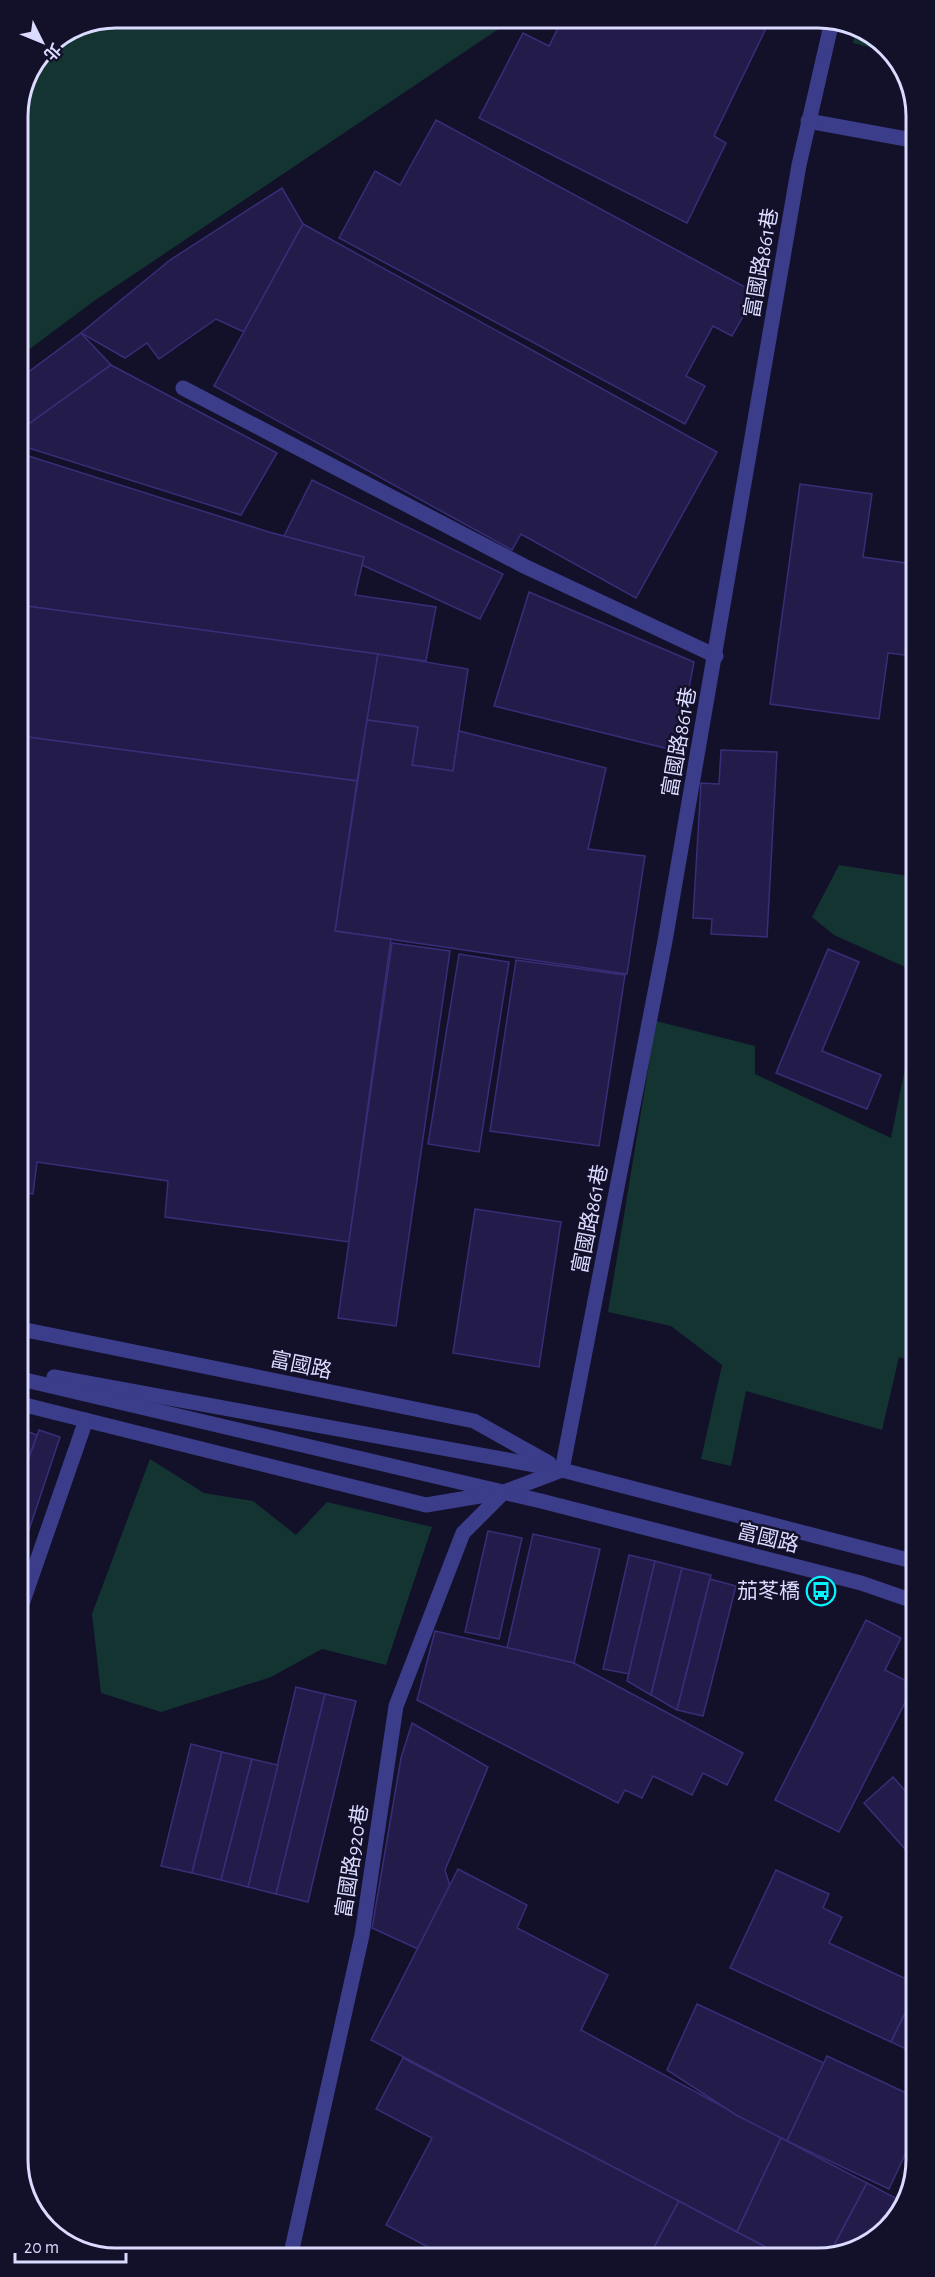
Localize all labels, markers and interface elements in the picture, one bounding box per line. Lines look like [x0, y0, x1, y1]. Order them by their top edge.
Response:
north arrow [12, 12, 72, 72]
text: 北 [41, 40, 64, 64]
street label: 富國路861巷 [741, 206, 781, 320]
street label: 富國路861巷 [659, 685, 699, 799]
street label: 富國路861巷 [569, 1162, 611, 1276]
street label: 富國路 [268, 1348, 334, 1382]
street label: 富國路 [735, 1520, 801, 1556]
bus stop icon: 茄苳橋 [805, 1575, 837, 1607]
place label: 茄苳橋 [737, 1580, 800, 1602]
street label: 富國路920巷 [332, 1803, 372, 1919]
scale bar [15, 2226, 126, 2264]
text: 20 m [24, 2239, 59, 2257]

